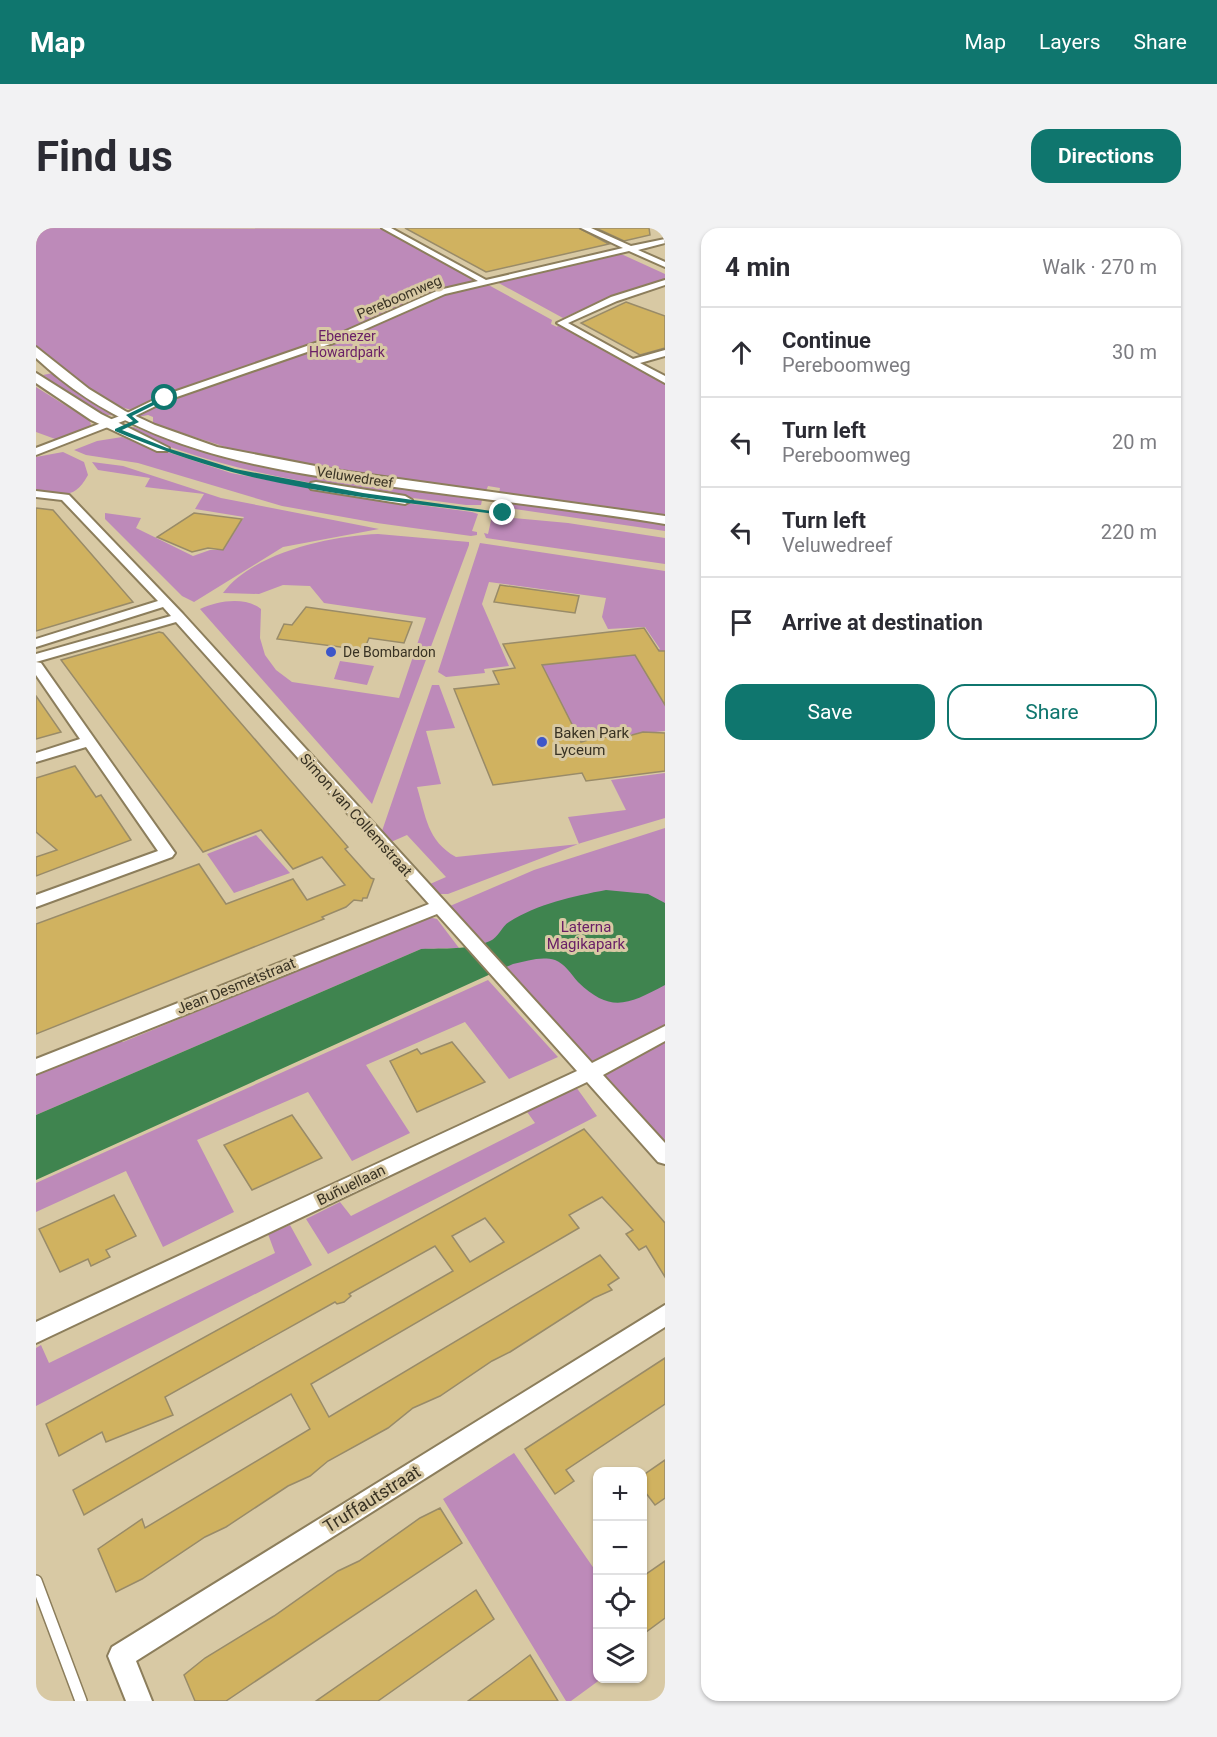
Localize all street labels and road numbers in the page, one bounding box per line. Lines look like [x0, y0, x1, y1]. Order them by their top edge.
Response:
street label: Pereboomweg [354, 272, 444, 322]
street label: Veluwedreef [316, 463, 395, 491]
street label: Simon van Collemstraat [296, 750, 416, 880]
street label: Jean Desmetstraat [174, 954, 298, 1018]
street label: Buñuellaan [314, 1161, 388, 1209]
street label: Truffautstraat [319, 1460, 424, 1537]

